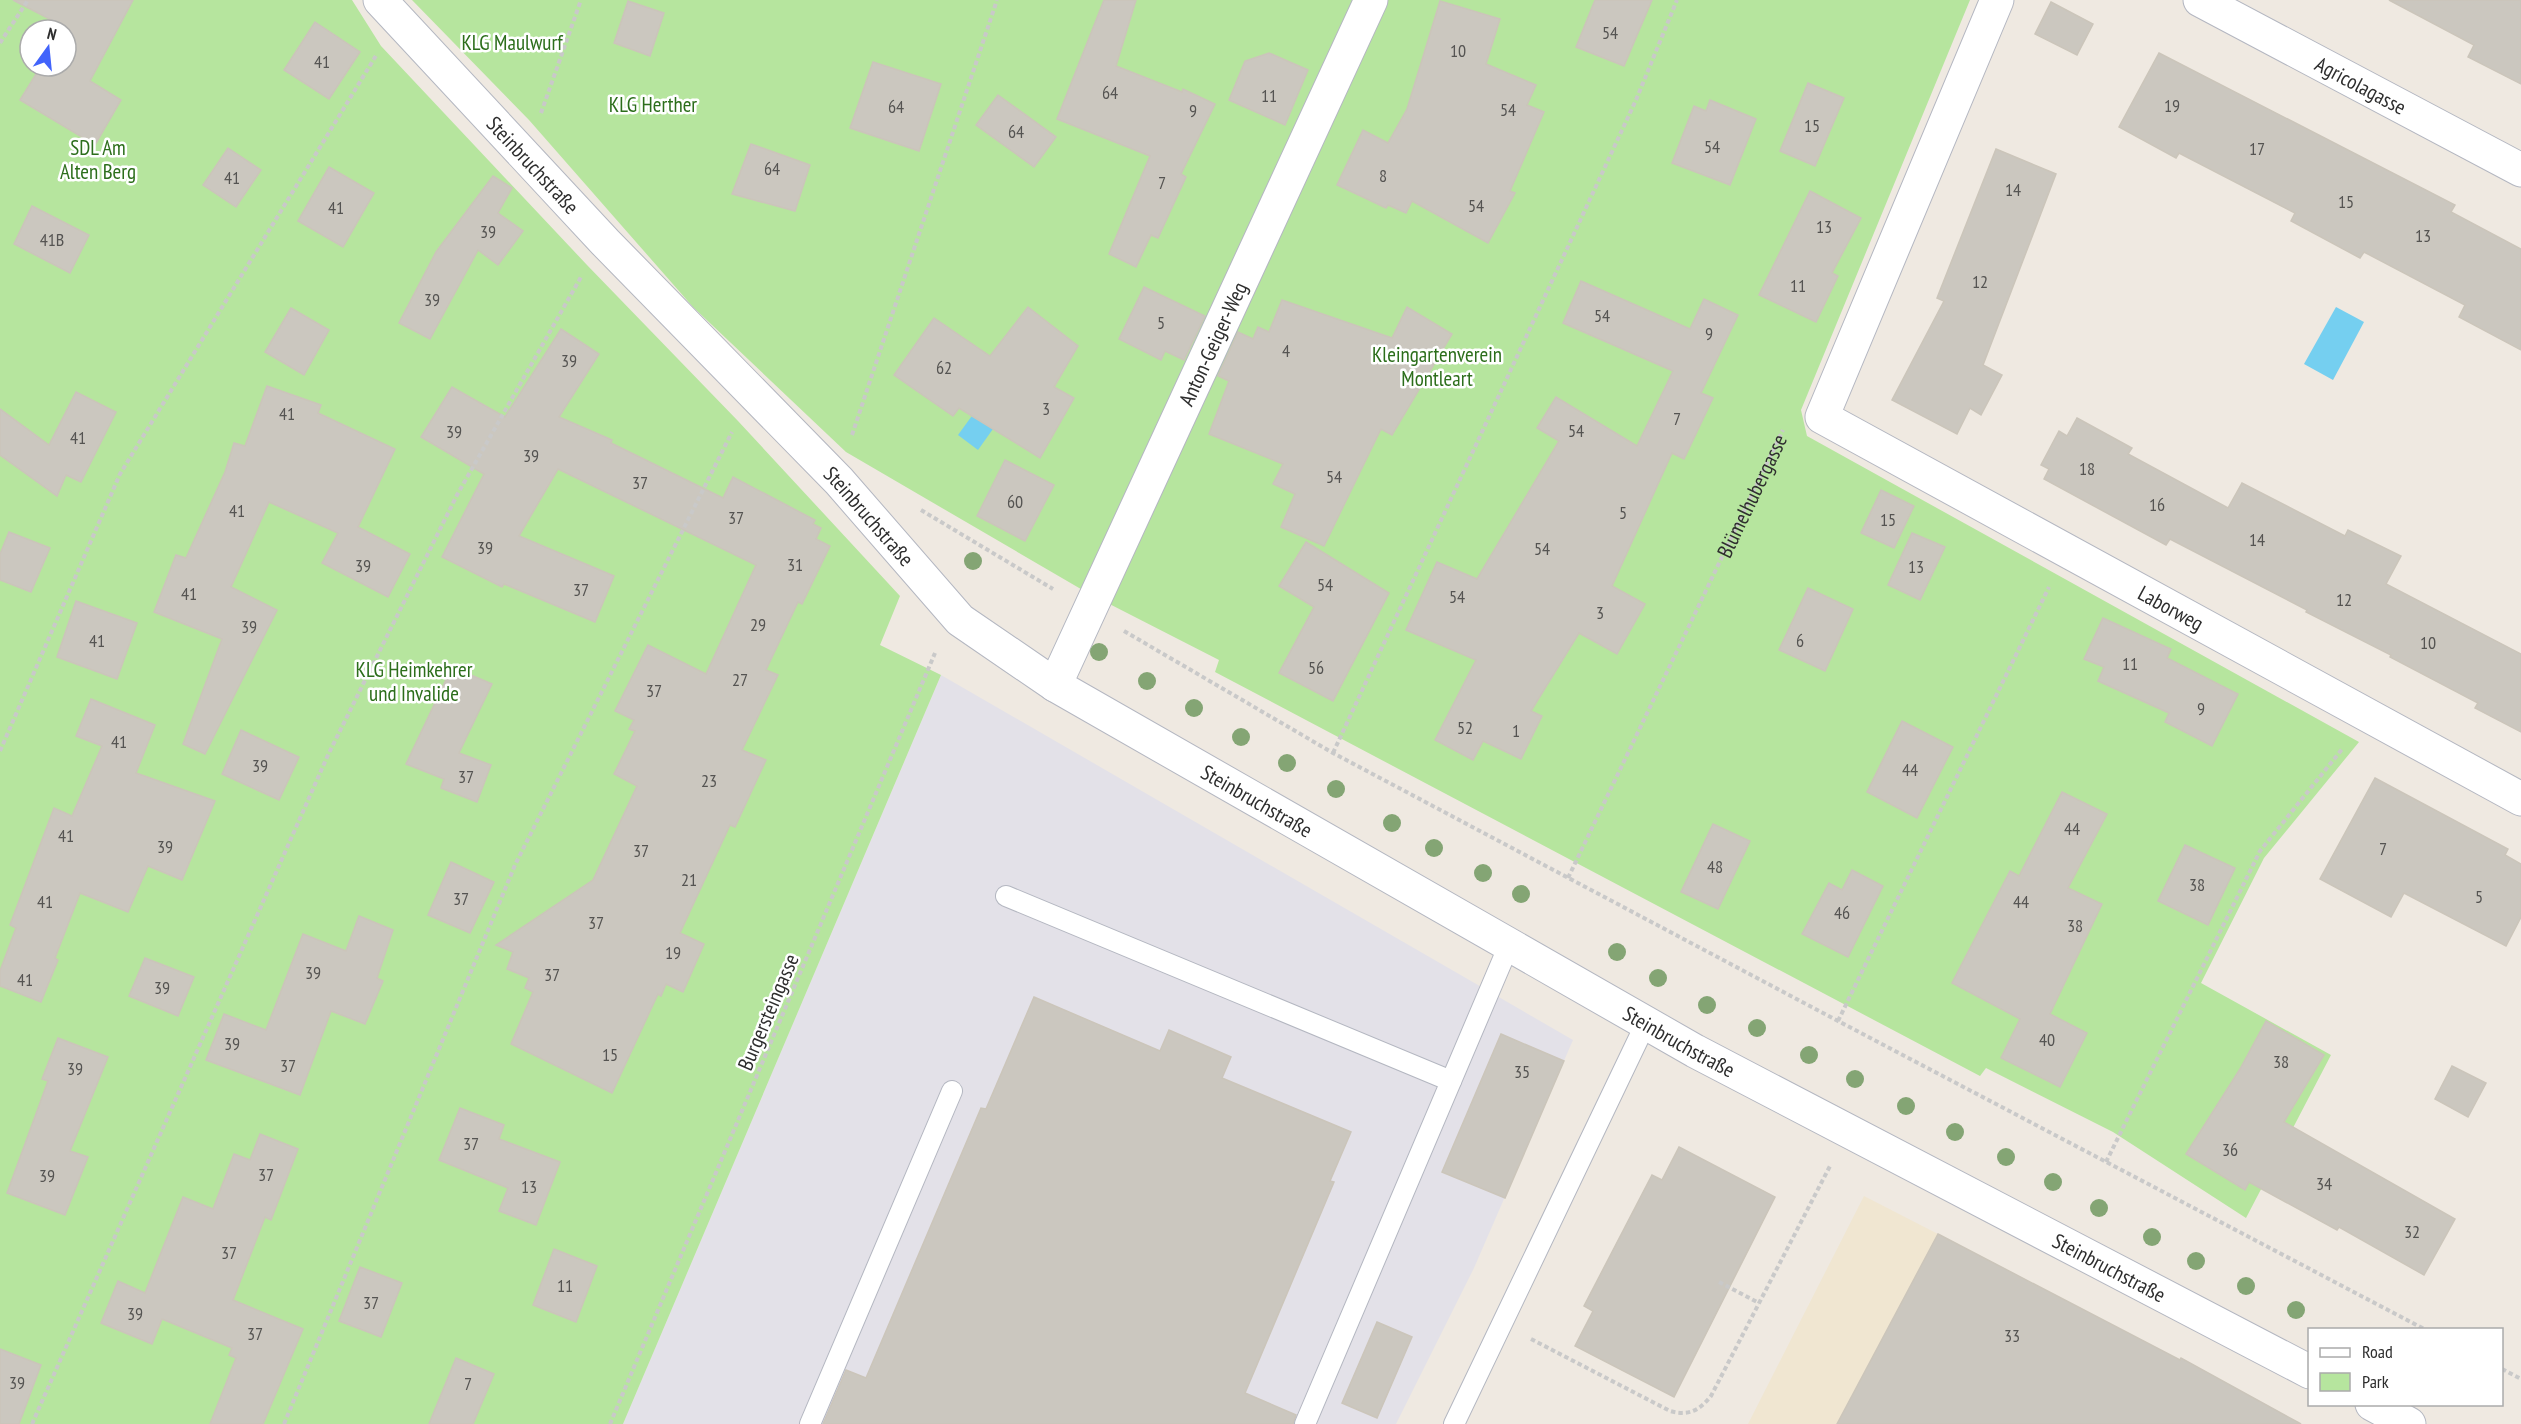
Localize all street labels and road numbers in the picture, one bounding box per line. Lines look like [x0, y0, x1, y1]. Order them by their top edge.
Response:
street label: Agricolagasse [2311, 50, 2411, 120]
street label: Steinbruchstraße [481, 110, 585, 219]
street label: Anton-Geiger-Weg [1172, 277, 1253, 410]
street label: Blümelhubergasse [1710, 430, 1793, 562]
street label: Steinbruchstraße [818, 460, 920, 571]
street label: Laborweg [2134, 579, 2208, 637]
street label: Steinbruchstraße [1197, 758, 1317, 843]
street label: Burgersteingasse [731, 950, 805, 1074]
street label: Steinbruchstraße [1618, 999, 1740, 1083]
street label: Steinbruchstraße [2048, 1227, 2171, 1308]

